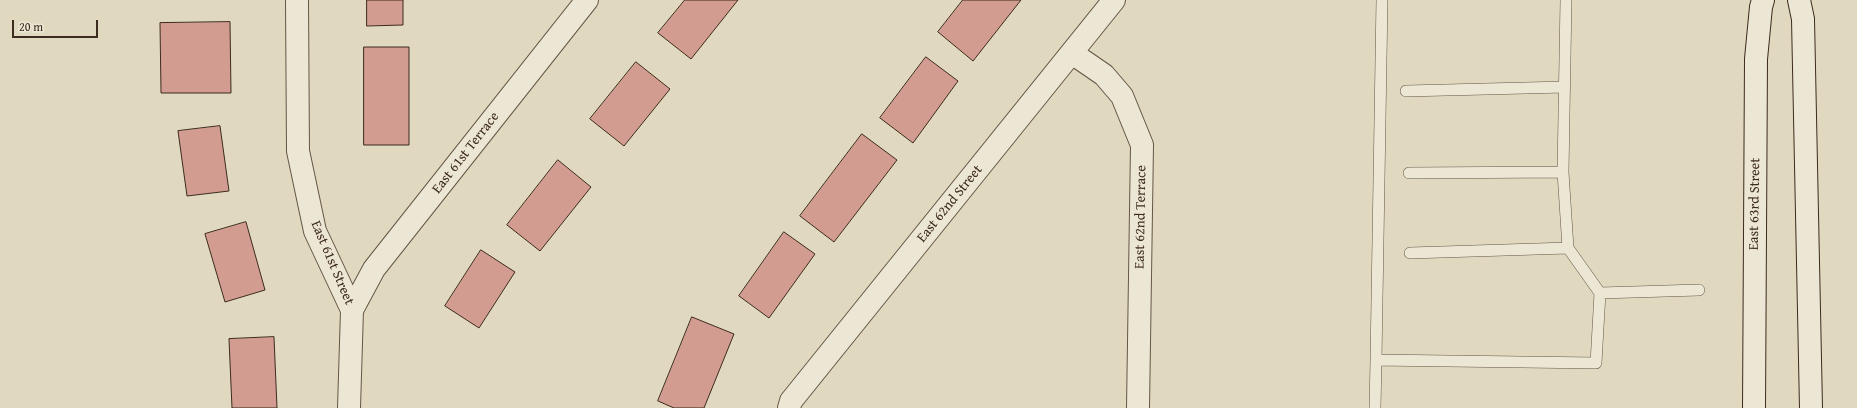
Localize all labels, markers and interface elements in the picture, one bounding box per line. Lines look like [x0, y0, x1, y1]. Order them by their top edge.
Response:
scale bar [14, 12, 100, 38]
text: 20 m [19, 18, 43, 35]
street label: East 61st Terrace [429, 109, 503, 197]
street label: East 63rd Street [1746, 158, 1764, 250]
street label: East 62nd Street [914, 162, 986, 246]
street label: East 62nd Terrace [1132, 165, 1150, 269]
street label: East 61st Street [307, 218, 357, 308]

